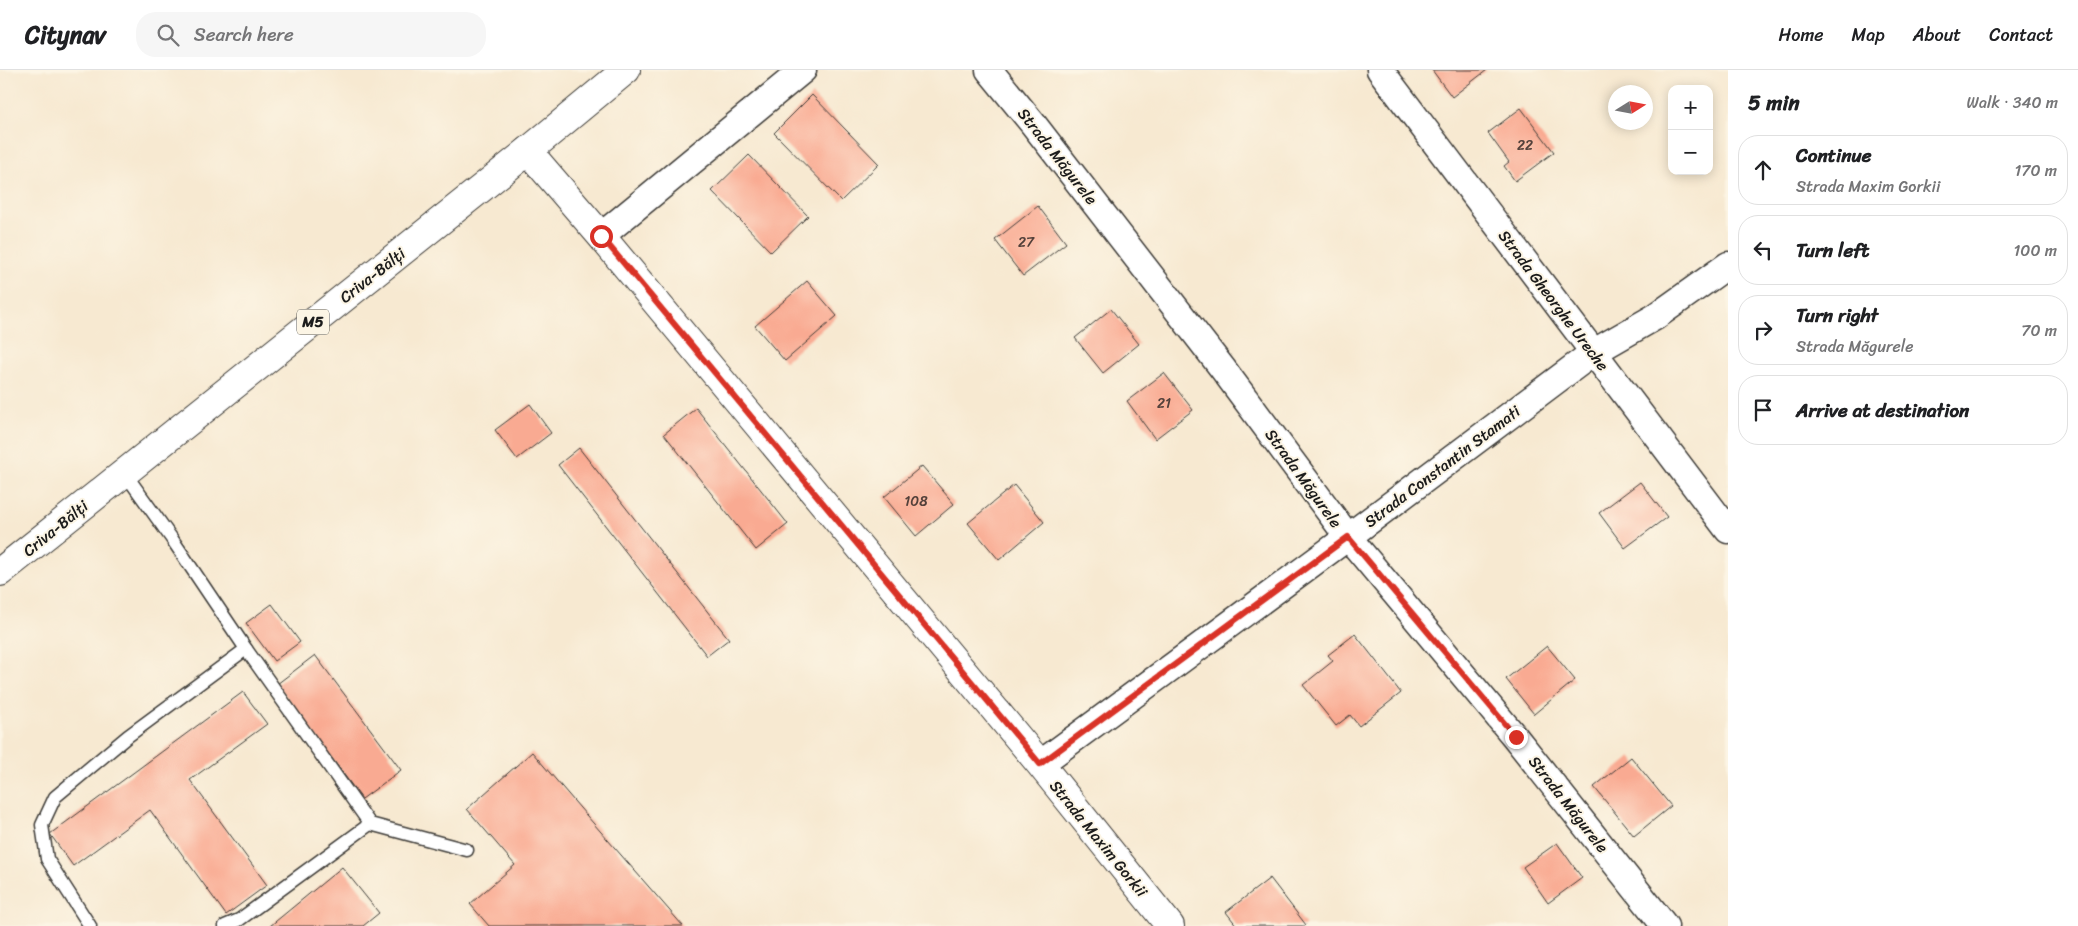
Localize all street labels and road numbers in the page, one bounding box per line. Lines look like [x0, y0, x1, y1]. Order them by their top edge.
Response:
street label: Strada Măgurele [1010, 101, 1105, 212]
street label: Strada Gheorghe Ureche [1490, 223, 1617, 377]
street label: Criva-Bălți [333, 240, 412, 311]
road number: M5 [297, 310, 329, 334]
street label: Strada Constantin Stamati [1358, 397, 1527, 535]
street label: Strada Măgurele [1257, 422, 1350, 534]
street label: Criva-Bălți [16, 492, 95, 564]
street label: Strada Măgurele [1521, 749, 1616, 860]
street label: Strada Maxim Gorkii [1042, 773, 1156, 904]

